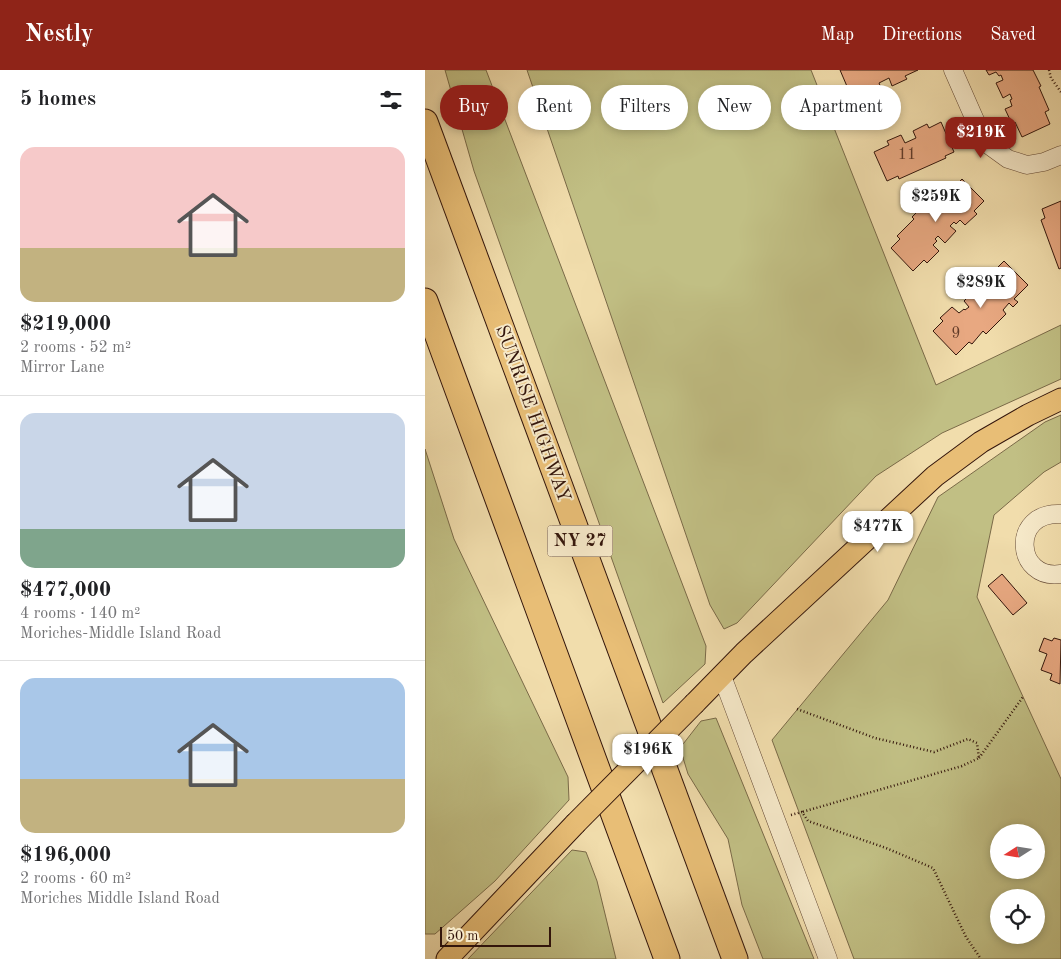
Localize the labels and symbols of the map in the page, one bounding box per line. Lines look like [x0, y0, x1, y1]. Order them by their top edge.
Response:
pin: $219K [946, 116, 1016, 159]
house number: 11 [898, 147, 916, 163]
pin: $259K [901, 180, 971, 223]
pin: $289K [946, 266, 1016, 309]
street label: SUNRISE HIGHWAY [491, 323, 573, 505]
house number: 9 [951, 326, 961, 342]
pin: $477K [843, 510, 913, 553]
road number: NY 27 [547, 526, 613, 556]
pin: $196K [613, 734, 683, 776]
north arrow [990, 824, 1045, 879]
scale bar [440, 924, 551, 947]

